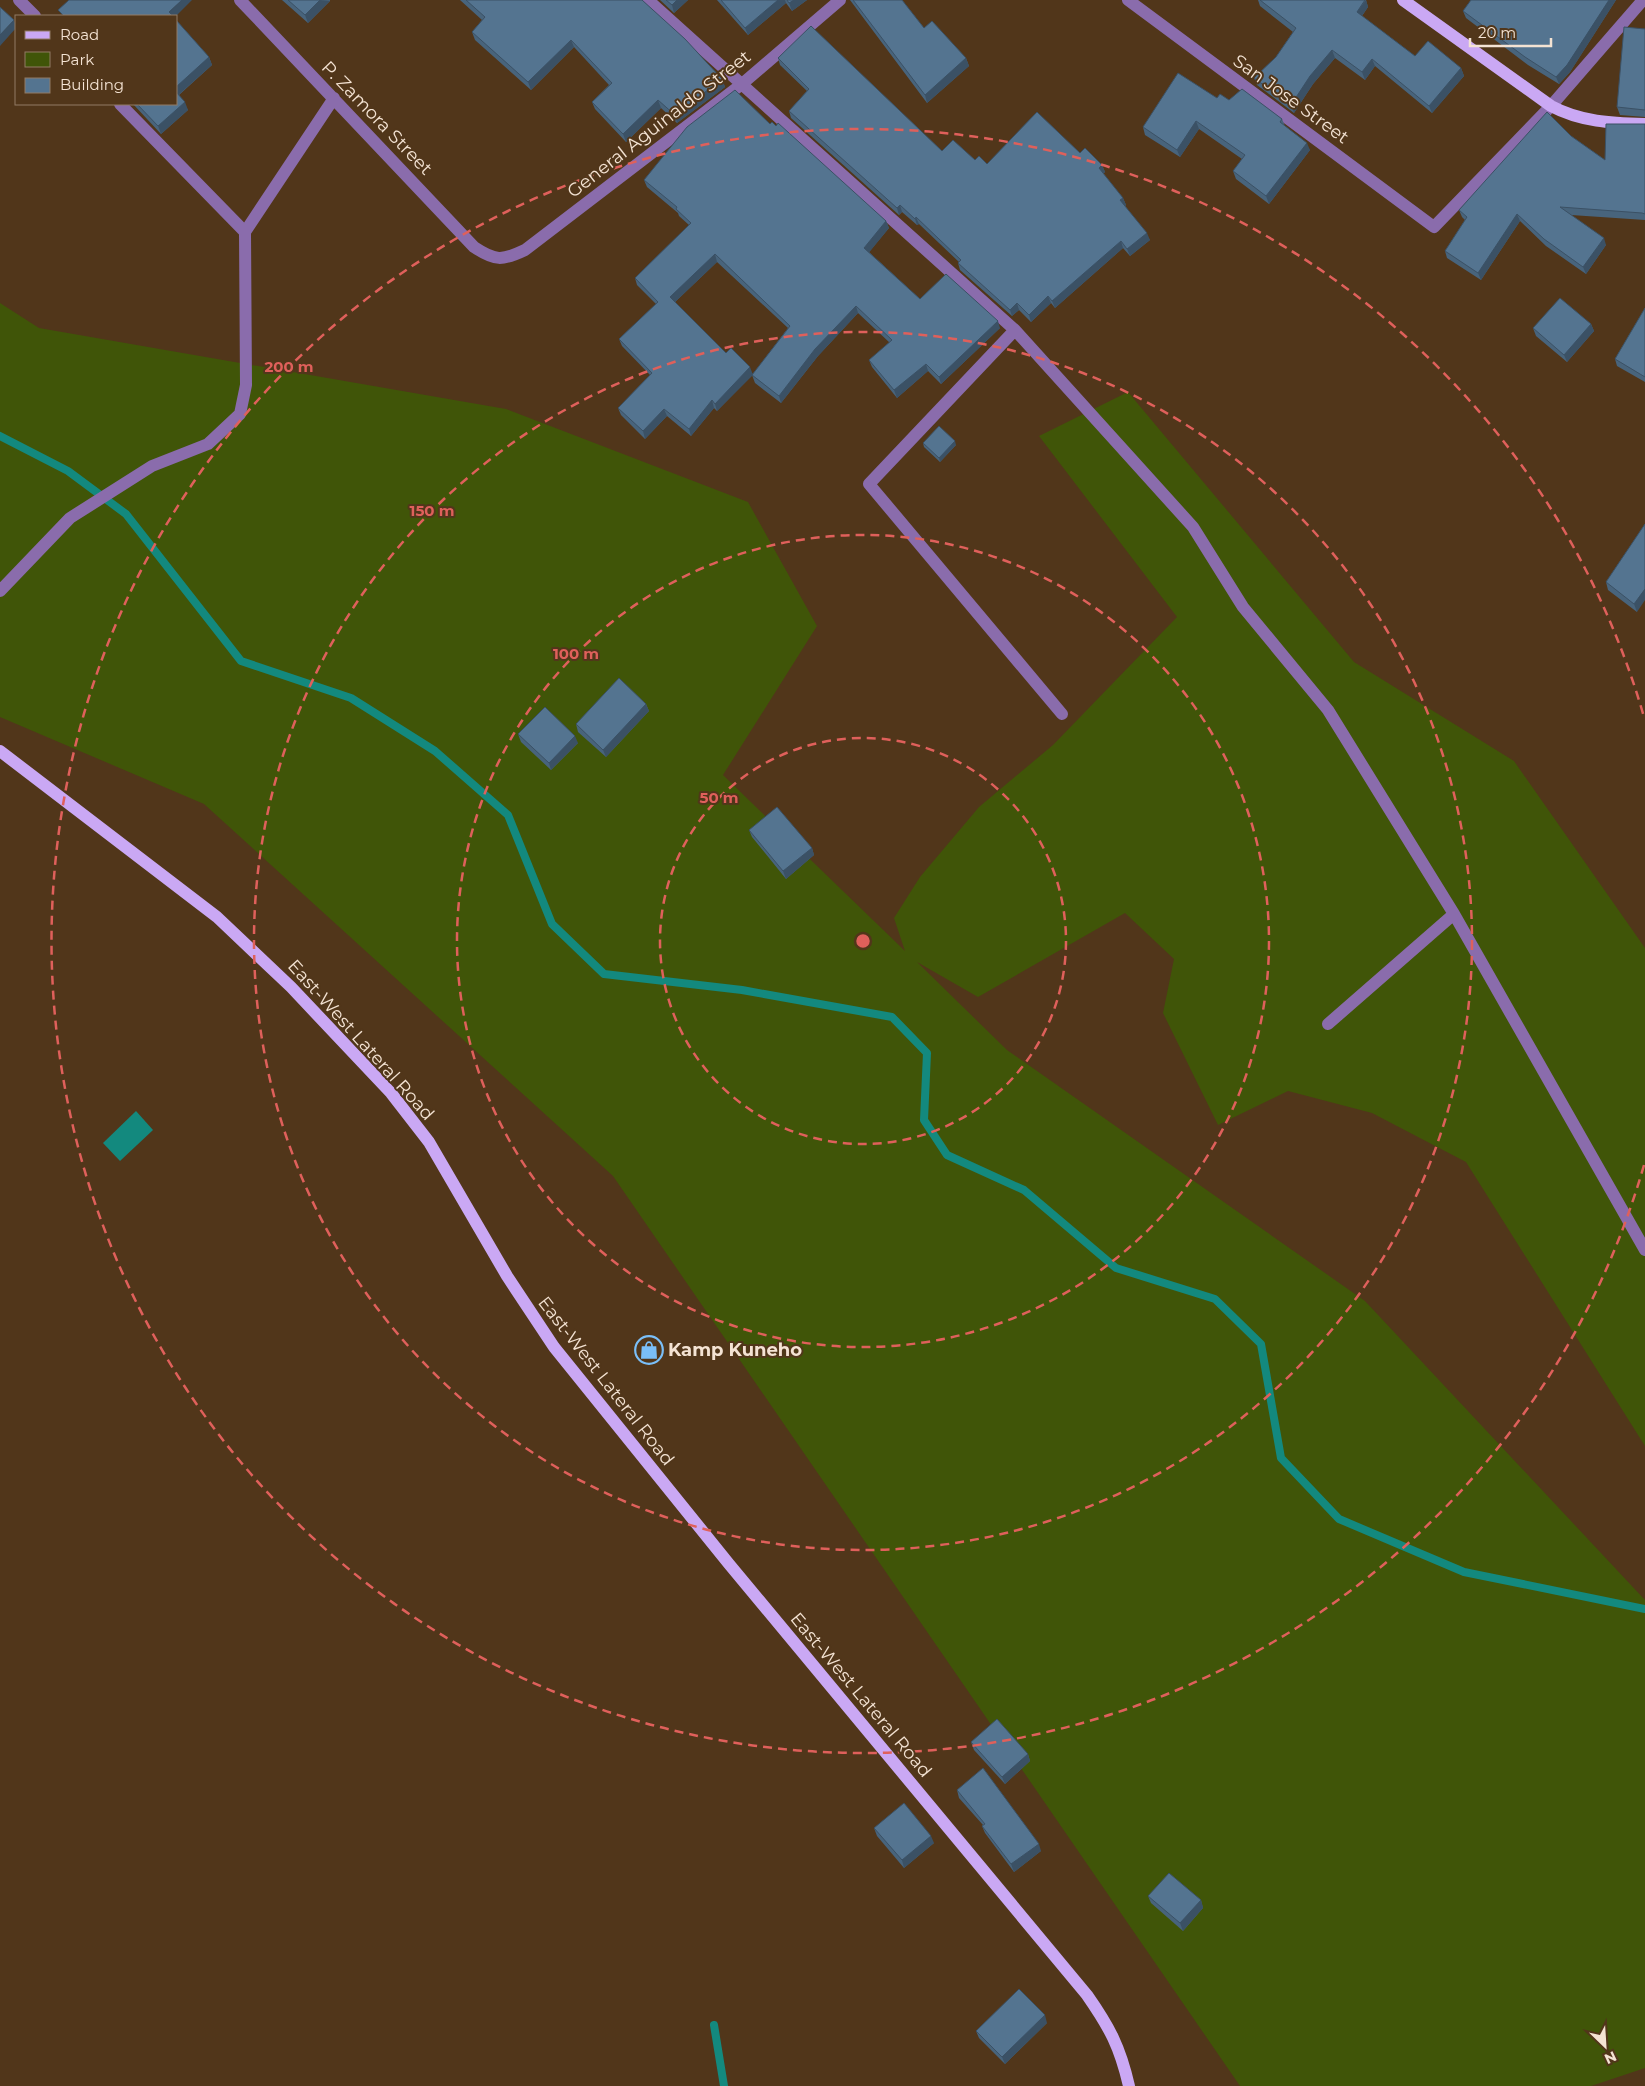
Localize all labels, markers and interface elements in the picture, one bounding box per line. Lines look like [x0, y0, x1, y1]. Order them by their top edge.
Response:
legend [15, 15, 178, 105]
scale bar [1470, 15, 1551, 47]
text: 20 m [1478, 23, 1516, 42]
text: Road [60, 25, 99, 44]
street label: General Aguinaldo Street [563, 46, 755, 202]
text: Park [60, 50, 94, 69]
street label: San Jose Street [1229, 50, 1353, 148]
street label: P. Zamora Street [317, 56, 437, 180]
text: Building [60, 75, 124, 94]
text: 200 m [264, 357, 314, 376]
text: 150 m [410, 501, 454, 520]
text: 100 m [553, 644, 599, 663]
text: 50 m [699, 788, 739, 807]
centre of rings [854, 932, 872, 950]
street label: East-West Lateral Road [283, 955, 439, 1125]
street label: East-West Lateral Road [533, 1292, 679, 1470]
shop icon: Kamp Kuneho [634, 1335, 664, 1365]
place label: Kamp Kuneho [668, 1339, 802, 1361]
street label: East-West Lateral Road [786, 1608, 936, 1782]
north arrow [1580, 2021, 1630, 2071]
text: N [1602, 2047, 1619, 2068]

